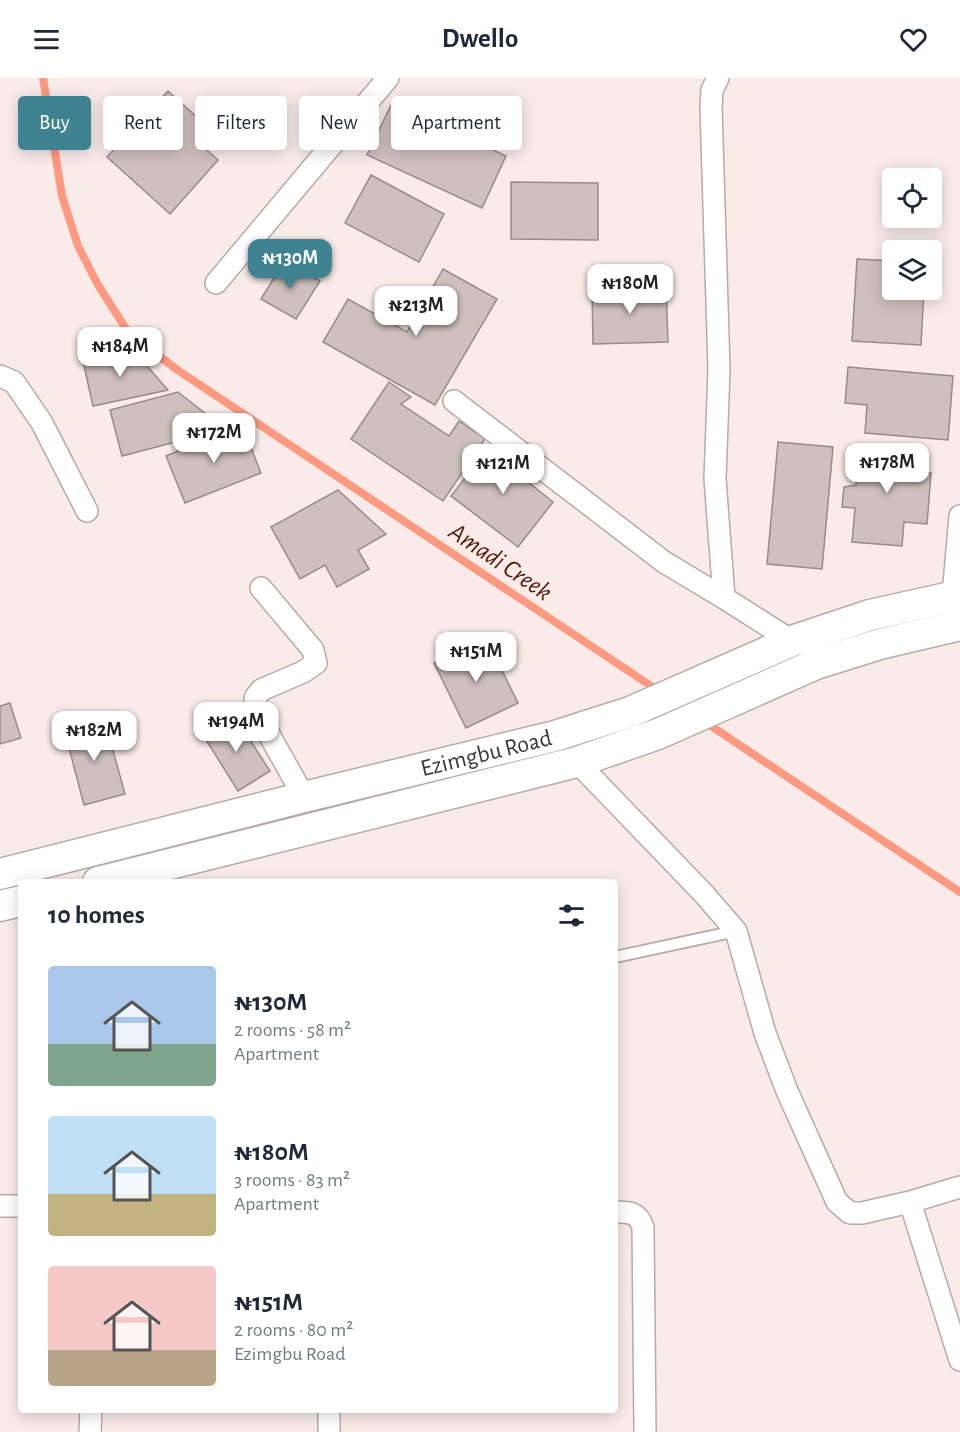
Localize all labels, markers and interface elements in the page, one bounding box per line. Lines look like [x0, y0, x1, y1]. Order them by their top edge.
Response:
icon: menu [30, 23, 63, 56]
icon: heart [897, 23, 930, 56]
text: Dwello [442, 25, 518, 52]
chip: Buy [18, 96, 91, 150]
chip: Rent [103, 96, 183, 150]
chip: Filters [195, 96, 287, 150]
chip: New [299, 96, 379, 150]
chip: Apartment [391, 96, 522, 150]
map controls [882, 168, 942, 300]
button: locate [882, 168, 942, 228]
pin: ₦130M [248, 239, 332, 290]
button: layers [882, 240, 942, 300]
text: ₦130M [262, 248, 318, 268]
pin: ₦180M [588, 264, 672, 315]
text: ₦180M [601, 273, 659, 293]
pin: ₦213M [374, 286, 458, 337]
text: ₦213M [388, 295, 444, 315]
pin: ₦184M [78, 327, 162, 378]
text: ₦184M [91, 336, 149, 356]
pin: ₦172M [172, 413, 256, 464]
text: ₦172M [186, 422, 242, 442]
pin: ₦178M [845, 443, 929, 494]
pin: ₦121M [461, 444, 545, 495]
text: ₦178M [859, 452, 915, 472]
text: ₦121M [476, 453, 530, 473]
water label: Amadi Creek [444, 518, 557, 606]
pin: ₦151M [434, 632, 518, 683]
text: ₦151M [449, 641, 503, 661]
pin: ₦194M [194, 702, 278, 753]
pin: ₦182M [52, 711, 136, 762]
text: ₦194M [208, 711, 264, 731]
text: ₦182M [66, 720, 122, 740]
street label: Ezimgbu Road [418, 726, 554, 781]
icon: filters [555, 899, 588, 932]
text: 10 homes [48, 902, 145, 928]
text: ₦130M [234, 989, 307, 1015]
icon: home [96, 990, 168, 1062]
text: 2 rooms · 58 m² [234, 1020, 351, 1040]
text: Apartment [234, 1044, 319, 1064]
text: ₦180M [234, 1139, 309, 1165]
icon: home [96, 1140, 168, 1212]
text: 3 rooms · 83 m² [234, 1170, 350, 1190]
text: Apartment [234, 1194, 319, 1214]
text: ₦151M [234, 1289, 303, 1315]
icon: home [96, 1290, 168, 1362]
text: 2 rooms · 80 m² [234, 1320, 353, 1340]
text: Ezimgbu Road [234, 1344, 346, 1364]

